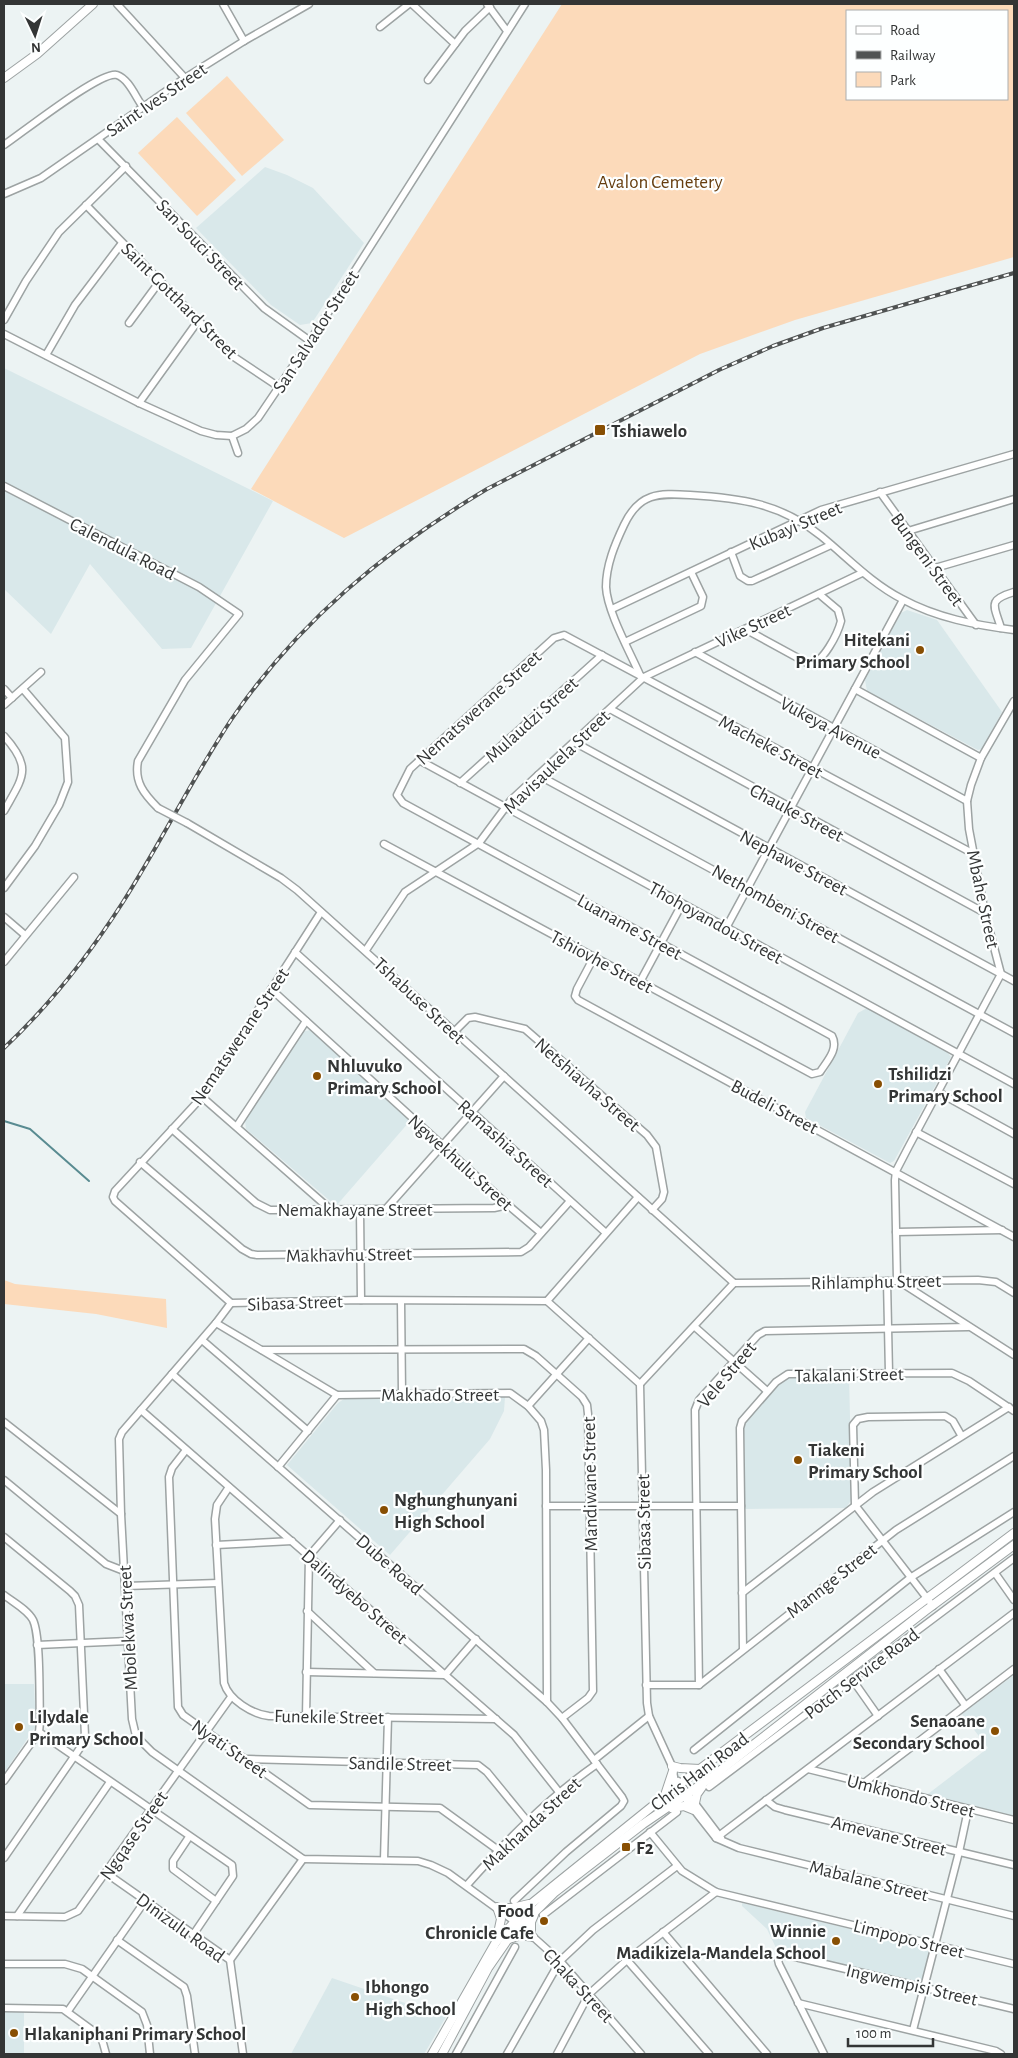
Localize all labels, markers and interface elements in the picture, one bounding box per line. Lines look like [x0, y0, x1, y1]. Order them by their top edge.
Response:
north arrow [10, 10, 60, 60]
legend [846, 10, 1008, 100]
text: Road [890, 23, 920, 38]
text: N [30, 40, 41, 54]
text: Railway [890, 48, 936, 63]
street label: Saint Ives Street [103, 60, 211, 141]
text: Park [890, 73, 916, 88]
park label: Avalon Cemetery [597, 173, 723, 192]
street label: San Souci Street [152, 196, 248, 294]
street label: Saint Gotthard Street [117, 239, 241, 363]
street label: San Salvador Street [270, 267, 363, 396]
place label: Tshiawelo [611, 422, 687, 441]
marker: Tshiawelo [593, 423, 607, 437]
street label: Kubayi Street [746, 498, 845, 554]
street label: Bungeni Street [887, 510, 967, 610]
street label: Calendula Road [66, 515, 178, 584]
street label: Vike Street [713, 601, 794, 652]
place label: Hitekani Primary School [795, 631, 910, 672]
marker: Hitekani Primary School [914, 644, 926, 656]
street label: Nematswerane Street [413, 647, 545, 769]
street label: Mulaudzi Street [482, 674, 582, 767]
street label: Vukeya Avenue [777, 694, 884, 763]
street label: Mavisaukela Street [500, 707, 614, 818]
street label: Macheke Street [715, 712, 825, 783]
street label: Chauke Street [746, 781, 846, 846]
street label: Nephawe Street [736, 827, 850, 900]
street label: Mbahe Street [963, 848, 1002, 950]
street label: Nethombeni Street [708, 861, 842, 947]
street label: Thohoyandou Street [645, 879, 786, 968]
street label: Luaname Street [574, 891, 685, 964]
street label: Tshiovhe Street [547, 927, 656, 997]
street label: Tshabuse Street [370, 954, 468, 1048]
street label: Nematswerane Street [187, 965, 293, 1109]
street label: Netshiavha Street [531, 1035, 643, 1136]
place label: Nhluvuko Primary School [327, 1057, 442, 1098]
place label: Tshilidzi Primary School [888, 1065, 1003, 1106]
marker: Nhluvuko Primary School [311, 1070, 323, 1082]
street label: Budeli Street [728, 1076, 821, 1138]
marker: Tshilidzi Primary School [872, 1078, 884, 1090]
street label: Ramashia Street [454, 1097, 556, 1192]
street label: Ngwekhulu Street [404, 1111, 516, 1215]
street label: Nemakhayane Street [277, 1201, 433, 1220]
street label: Makhavhu Street [286, 1245, 412, 1266]
street label: Rihlamphu Street [811, 1272, 941, 1293]
street label: Sibasa Street [247, 1292, 343, 1315]
street label: Vele Street [694, 1338, 760, 1412]
street label: Takalani Street [794, 1365, 904, 1386]
street label: Makhado Street [381, 1386, 499, 1405]
street label: Mandiwane Street [580, 1416, 601, 1552]
place label: Tiakeni Primary School [808, 1441, 923, 1482]
marker: Tiakeni Primary School [792, 1454, 804, 1466]
street label: Sibasa Street [634, 1474, 655, 1570]
place label: Nghunghunyani High School [394, 1491, 518, 1532]
marker: Nghunghunyani High School [378, 1504, 390, 1516]
street label: Dube Road [352, 1531, 426, 1599]
street label: Mannge Street [783, 1540, 881, 1622]
street label: Dalindyebo Street [297, 1546, 411, 1648]
street label: Mbolekwa Street [116, 1565, 141, 1691]
street label: Potch Service Road [801, 1625, 923, 1723]
street label: Funekile Street [274, 1707, 384, 1728]
place label: Lilydale Primary School [29, 1708, 144, 1749]
place label: Senaoane Secondary School [853, 1712, 985, 1753]
street label: Nyati Street [188, 1716, 270, 1782]
marker: Lilydale Primary School [13, 1721, 25, 1733]
marker: Senaoane Secondary School [989, 1725, 1001, 1737]
street label: Chris Hani Road [647, 1729, 752, 1815]
street label: Sandile Street [348, 1754, 451, 1775]
street label: Umkhondo Street [845, 1771, 977, 1822]
street label: Makhanda Street [479, 1774, 585, 1874]
street label: Ngqase Street [97, 1788, 172, 1884]
street label: Amevane Street [829, 1813, 948, 1860]
place label: F2 [636, 1839, 654, 1858]
marker: F2 [620, 1841, 632, 1853]
street label: Mabalane Street [807, 1857, 930, 1905]
street label: Dinizulu Road [132, 1890, 228, 1967]
place label: Food Chronicle Cafe [425, 1902, 534, 1943]
marker: Food Chronicle Cafe [538, 1915, 550, 1927]
street label: Limpopo Street [851, 1916, 966, 1962]
place label: Winnie Madikizela-Mandela School [616, 1922, 826, 1963]
marker: Winnie Madikizela-Mandela School [830, 1935, 842, 1947]
street label: Chaka Street [539, 1945, 617, 2027]
street label: Ingwempisi Street [844, 1961, 979, 2010]
place label: Ibhongo High School [365, 1978, 456, 2019]
marker: Ibhongo High School [349, 1991, 361, 2003]
scale bar [848, 2016, 933, 2048]
place label: Hlakaniphani Primary School [24, 2025, 246, 2044]
text: 100 m [856, 2026, 891, 2041]
marker: Hlakaniphani Primary School [8, 2027, 20, 2039]

